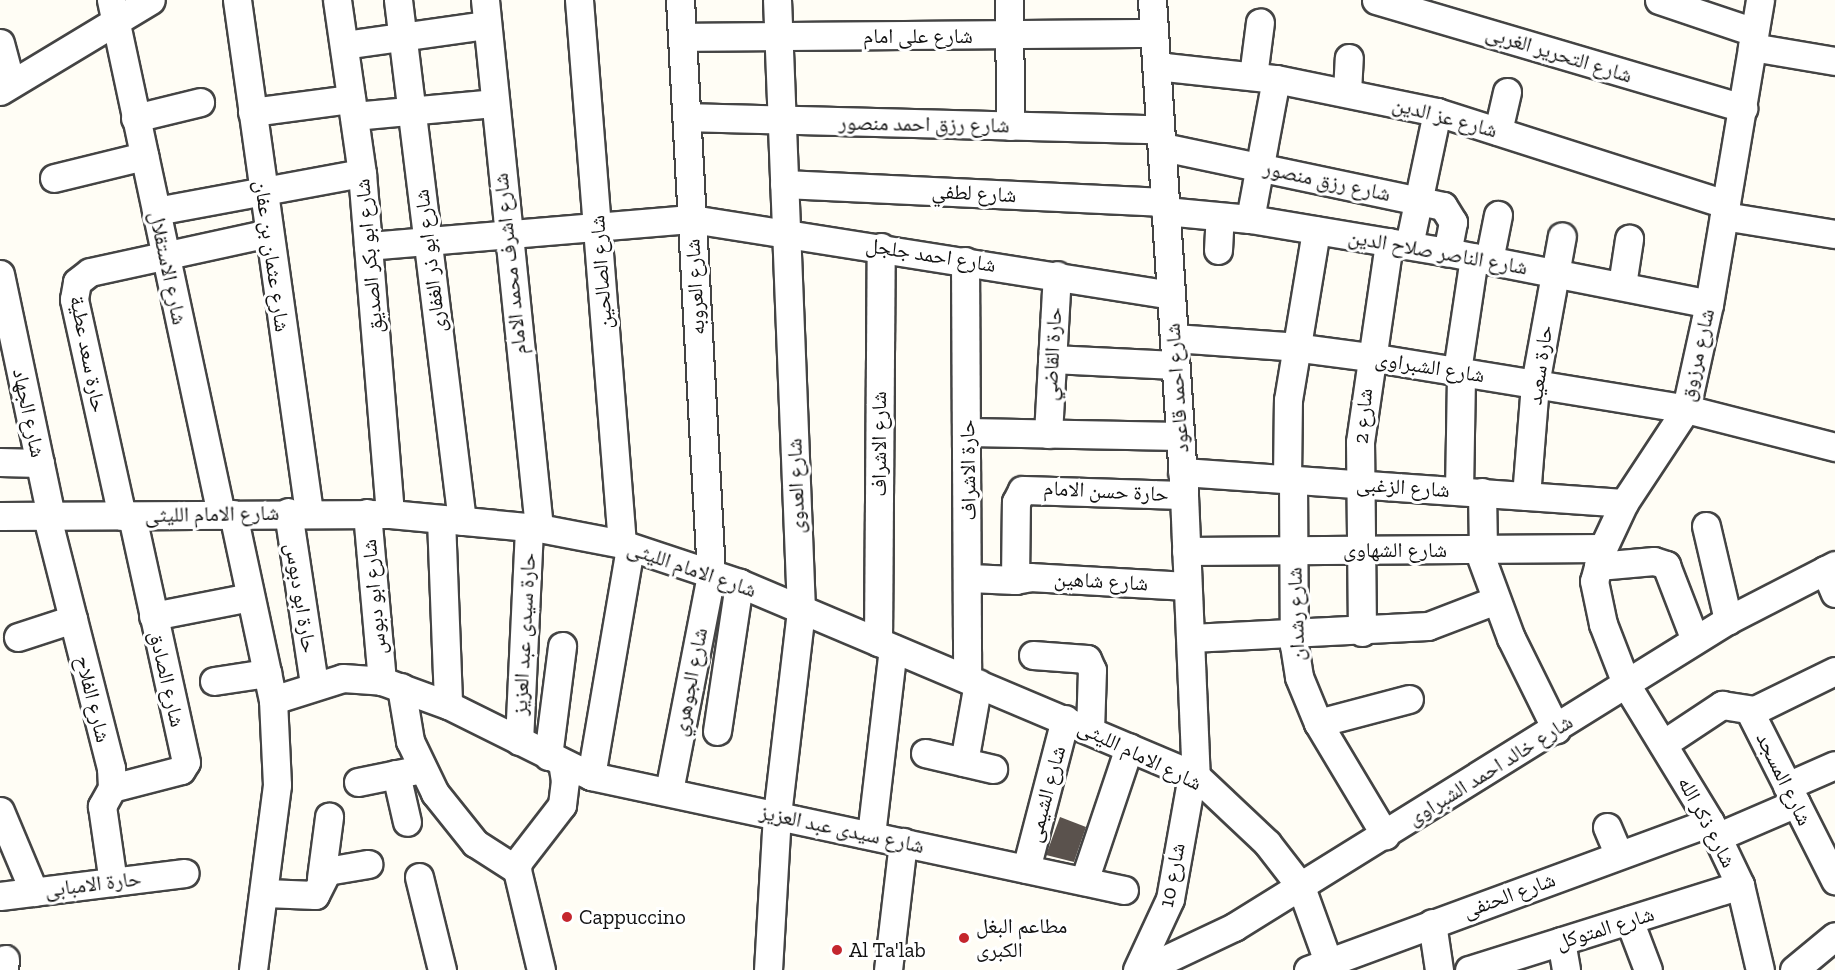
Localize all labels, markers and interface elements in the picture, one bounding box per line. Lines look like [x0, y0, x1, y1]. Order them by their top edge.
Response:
street label: شارع التحرير الغربى [1483, 20, 1635, 88]
street label: شارع على امام [863, 23, 973, 49]
street label: شارع عز الدين [1390, 91, 1500, 143]
street label: شارع رزق احمد منصور [838, 110, 1010, 138]
street label: شارع رزق منصور [1261, 155, 1393, 207]
street label: شارع اشرف محمد الامام [488, 172, 532, 356]
street label: شارع عثمان بن عفان [249, 178, 295, 334]
street label: شارع ابو بكر الصديق [350, 178, 388, 334]
street label: شارع لطفي [931, 178, 1017, 208]
street label: شارع ابو ذر الغفارى [409, 188, 451, 334]
street label: شارع الاستقلال [144, 209, 192, 327]
street label: شارع الصالحين [584, 214, 618, 330]
street label: شارع الناصر صلاح الدين [1346, 224, 1530, 280]
street label: شارع احمد جلجل [864, 232, 998, 278]
street label: شارع العروبه [680, 238, 710, 336]
street label: حارة سعد عطية [64, 294, 112, 414]
street label: حارة القاضي [1037, 306, 1067, 402]
street label: شارع مرزوق [1674, 306, 1720, 404]
street label: شارع احمد قاعود [1160, 322, 1194, 454]
street label: حارة سعيد [1522, 324, 1558, 406]
street label: شارع الشبراوى [1373, 346, 1487, 388]
street label: شارع الجهاد [7, 366, 51, 460]
street label: شارع 2 [1348, 387, 1378, 445]
street label: شارع الاشراف [866, 391, 892, 497]
street label: حارة الاشراف [955, 419, 981, 521]
street label: شارع العدوى [782, 438, 810, 534]
street label: شارع الزغبى [1355, 471, 1451, 503]
street label: حارة حسن الامام [1043, 475, 1169, 507]
street label: شارع الامام الليثى [144, 500, 280, 528]
street label: شارع الامام الليثى [624, 535, 760, 603]
street label: شارع الشهاوى [1343, 537, 1447, 563]
street label: شارع ابو دبوس [356, 538, 392, 656]
street label: حارة ابو دبوس [280, 541, 322, 655]
street label: حارة سيدى عبد العزيز [507, 552, 541, 716]
street label: شارع شاهين [1053, 566, 1149, 596]
street label: شارع رشدان [1282, 567, 1310, 661]
street label: شارع الجوهري [667, 626, 713, 738]
street label: شارع الصادق [144, 628, 190, 730]
street label: شارع الفلاح [70, 653, 116, 745]
street label: شارع خالد احمد الشبراوى [1403, 709, 1577, 831]
street label: شارع الامام الليثى [1074, 714, 1206, 796]
street label: شارع المسجد [1751, 728, 1817, 830]
street label: شارع الشيمى [1021, 743, 1071, 845]
street label: شارع ذكر الله [1673, 772, 1741, 872]
street label: شارع سيدى عبد العزيز [757, 799, 927, 859]
street label: شارع 10 [1153, 841, 1191, 909]
street label: حارة الامبابى [43, 866, 143, 902]
street label: شارع الحنفى [1459, 867, 1559, 923]
street label: شارع المتوكل [1553, 901, 1657, 955]
place label: Cappuccino [579, 904, 686, 930]
marker: Cappuccino [560, 910, 574, 924]
place label: مطاعم البغل الكبرى [976, 913, 1067, 963]
marker: مطاعم البغل الكبرى [957, 931, 971, 945]
place label: Al Ta'lab [849, 937, 926, 963]
marker: Al Ta'lab [830, 943, 844, 957]

